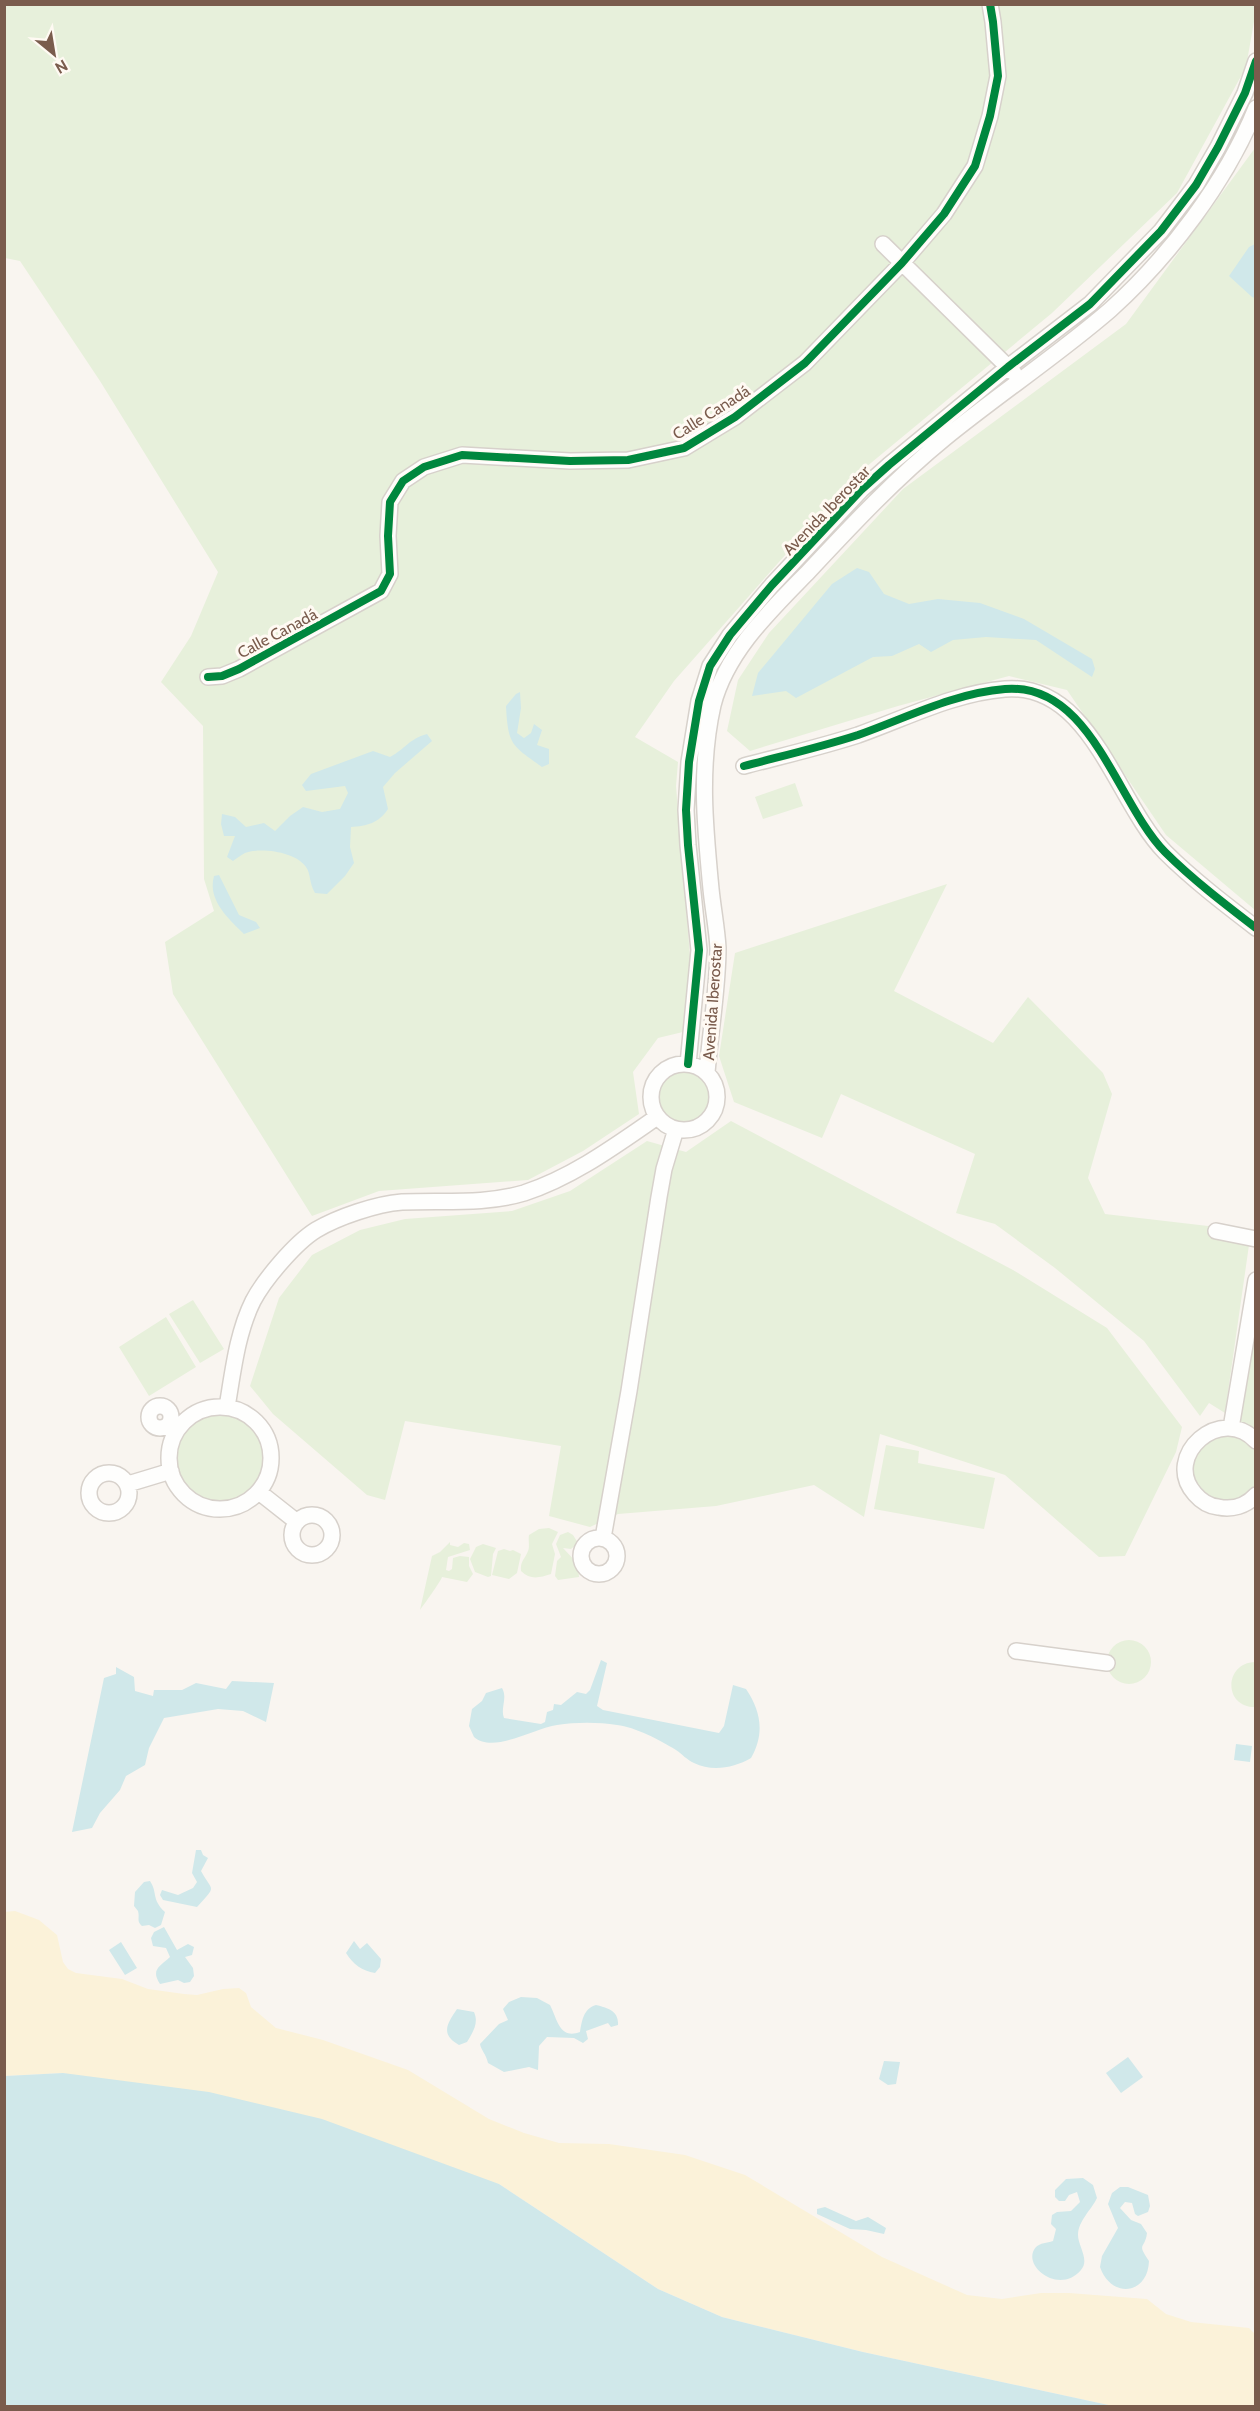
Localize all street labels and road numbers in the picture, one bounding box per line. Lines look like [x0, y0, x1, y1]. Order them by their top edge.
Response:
street label: Calle Canadá [669, 381, 754, 444]
street label: Avenida Iberostar [779, 461, 875, 559]
street label: Calle Canadá [234, 604, 321, 662]
street label: Avenida Iberostar [699, 942, 726, 1061]

